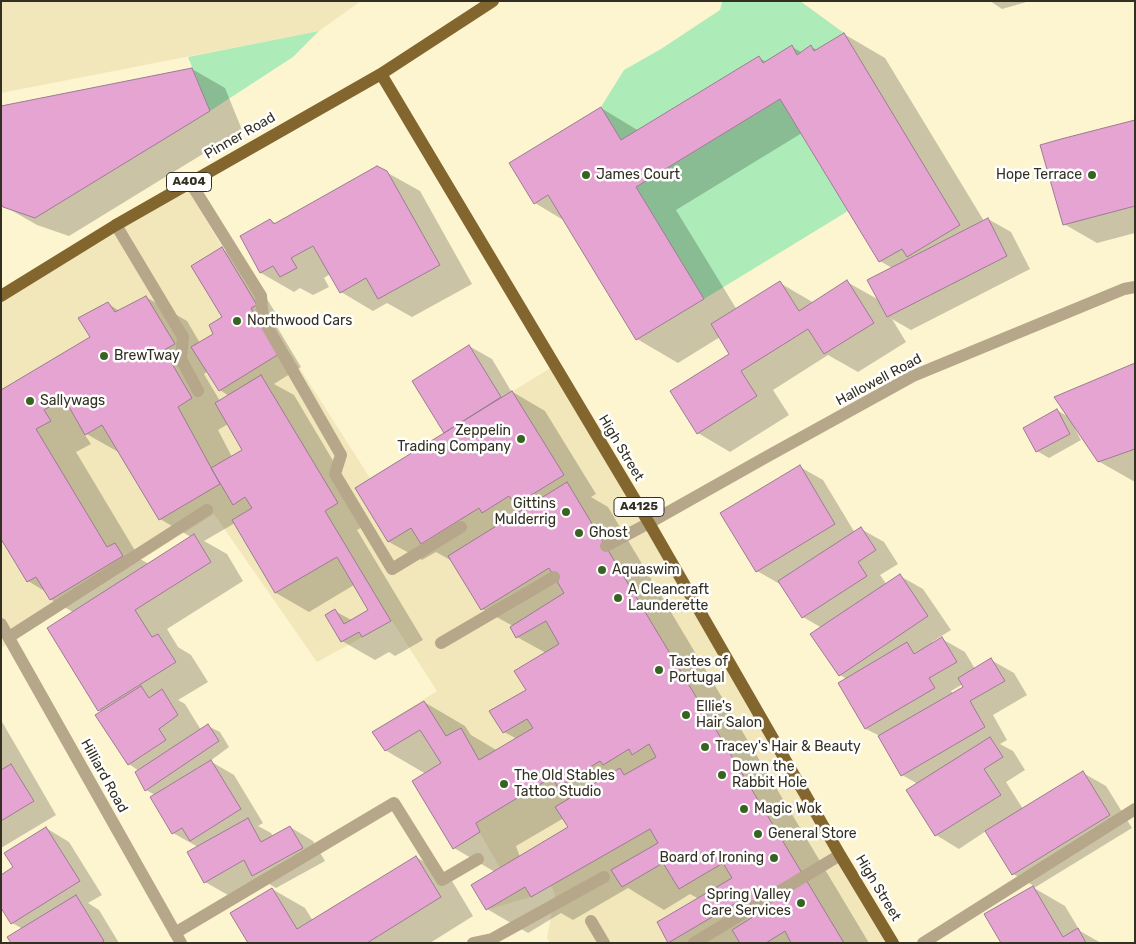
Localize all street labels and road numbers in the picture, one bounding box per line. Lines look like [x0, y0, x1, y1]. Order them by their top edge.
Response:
street label: Pinner Road [202, 109, 278, 163]
road number: A404 [166, 172, 212, 192]
street label: Hallowell Road [833, 350, 925, 410]
street label: High Street [595, 412, 647, 484]
road number: A4125 [614, 498, 664, 516]
street label: Hilliard Road [77, 736, 131, 816]
street label: High Street [852, 852, 904, 924]

